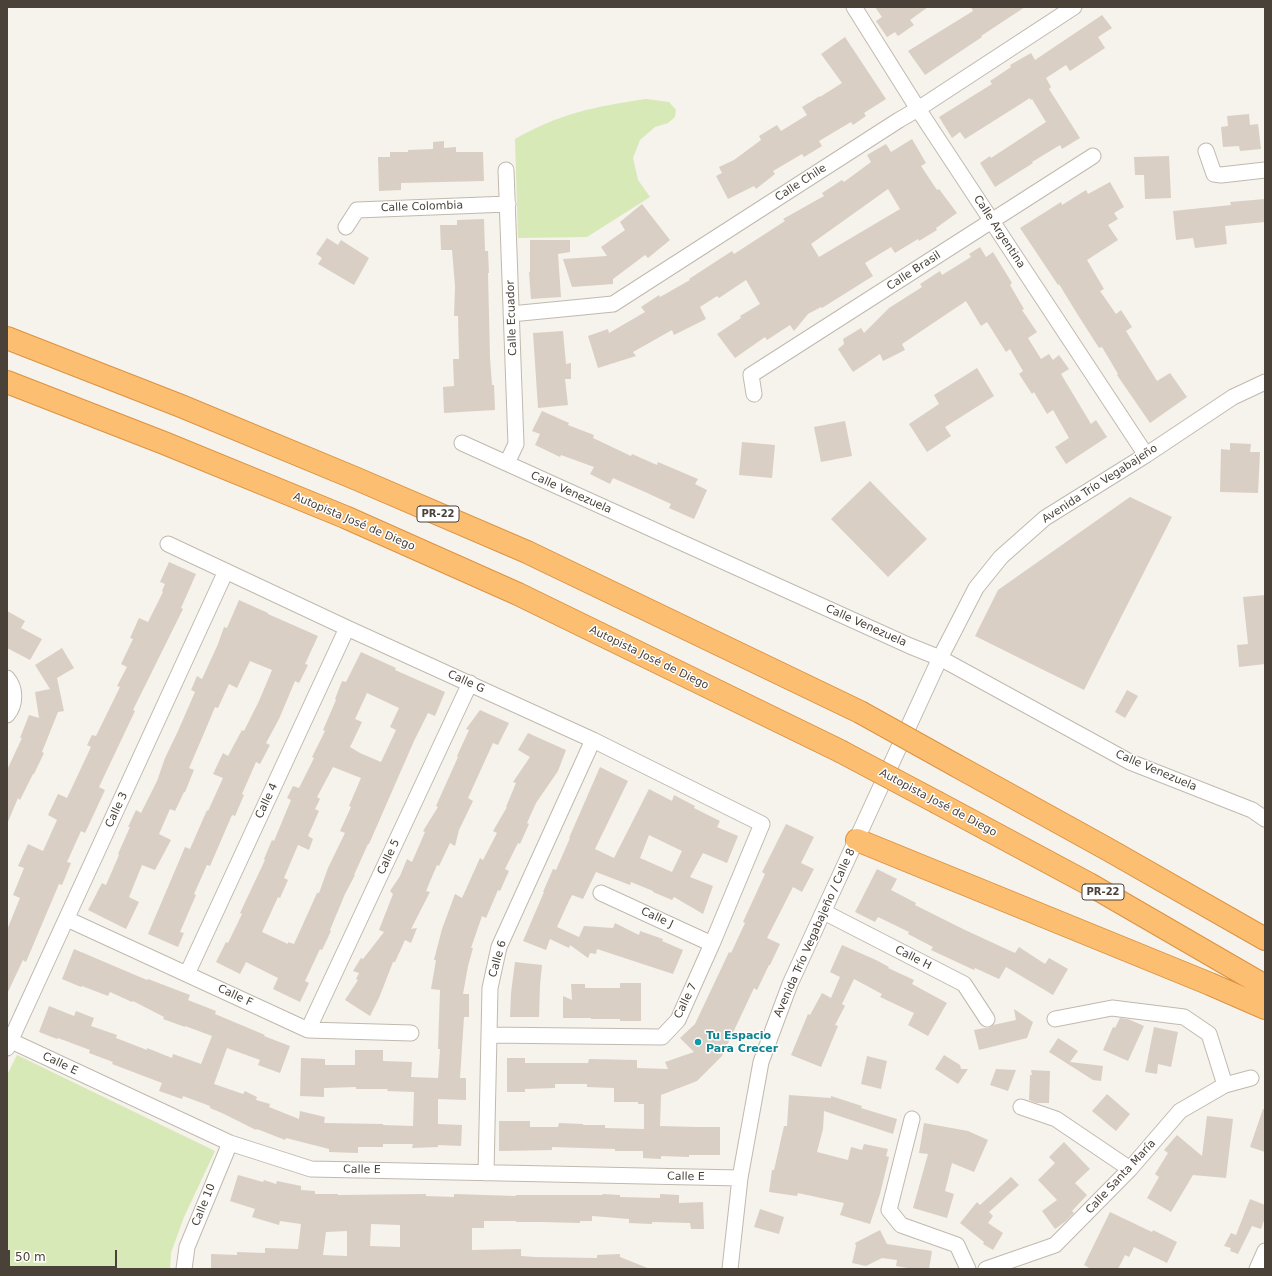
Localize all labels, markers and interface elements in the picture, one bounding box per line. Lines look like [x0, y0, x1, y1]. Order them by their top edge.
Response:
street label: Calle Chile [773, 162, 829, 204]
street label: Calle Argentina [970, 193, 1028, 271]
street label: Calle Colombia [381, 199, 463, 215]
street label: Calle Brasil [885, 249, 943, 293]
street label: Calle Ecuador [504, 280, 520, 356]
street label: Avenida Trío Vegabajeño [1040, 442, 1160, 526]
street label: Calle Venezuela [528, 469, 614, 517]
street label: Autopista José de Diego [291, 490, 417, 554]
road number: PR-22 [417, 506, 459, 522]
street label: Calle Venezuela [823, 602, 909, 650]
street label: Autopista José de Diego [587, 623, 711, 693]
street label: Calle G [445, 668, 487, 696]
street label: Calle Venezuela [1113, 748, 1199, 794]
street label: Autopista José de Diego [877, 766, 999, 840]
street label: Calle 4 [253, 781, 281, 821]
street label: Calle 3 [103, 790, 131, 830]
street label: Calle 5 [375, 837, 403, 877]
street label: Avenida Trío Vegabajeño / Calle 8 [772, 847, 858, 1019]
road number: PR-22 [1082, 884, 1124, 900]
street label: Calle J [639, 905, 675, 931]
street label: Calle 6 [486, 939, 510, 979]
street label: Calle H [893, 943, 933, 973]
street label: Calle 7 [672, 981, 700, 1021]
street label: Calle F [215, 982, 255, 1010]
place label: Tu Espacio Para Crecer [706, 1029, 778, 1055]
marker: Tu Espacio Para Crecer [693, 1037, 703, 1047]
street label: Calle E [40, 1050, 80, 1078]
street label: Calle Santa María [1083, 1137, 1159, 1217]
street label: Calle E [343, 1163, 381, 1177]
street label: Calle E [667, 1170, 705, 1184]
street label: Calle 10 [189, 1182, 219, 1228]
scale bar [10, 1242, 119, 1268]
text: 50 m [15, 1250, 46, 1264]

